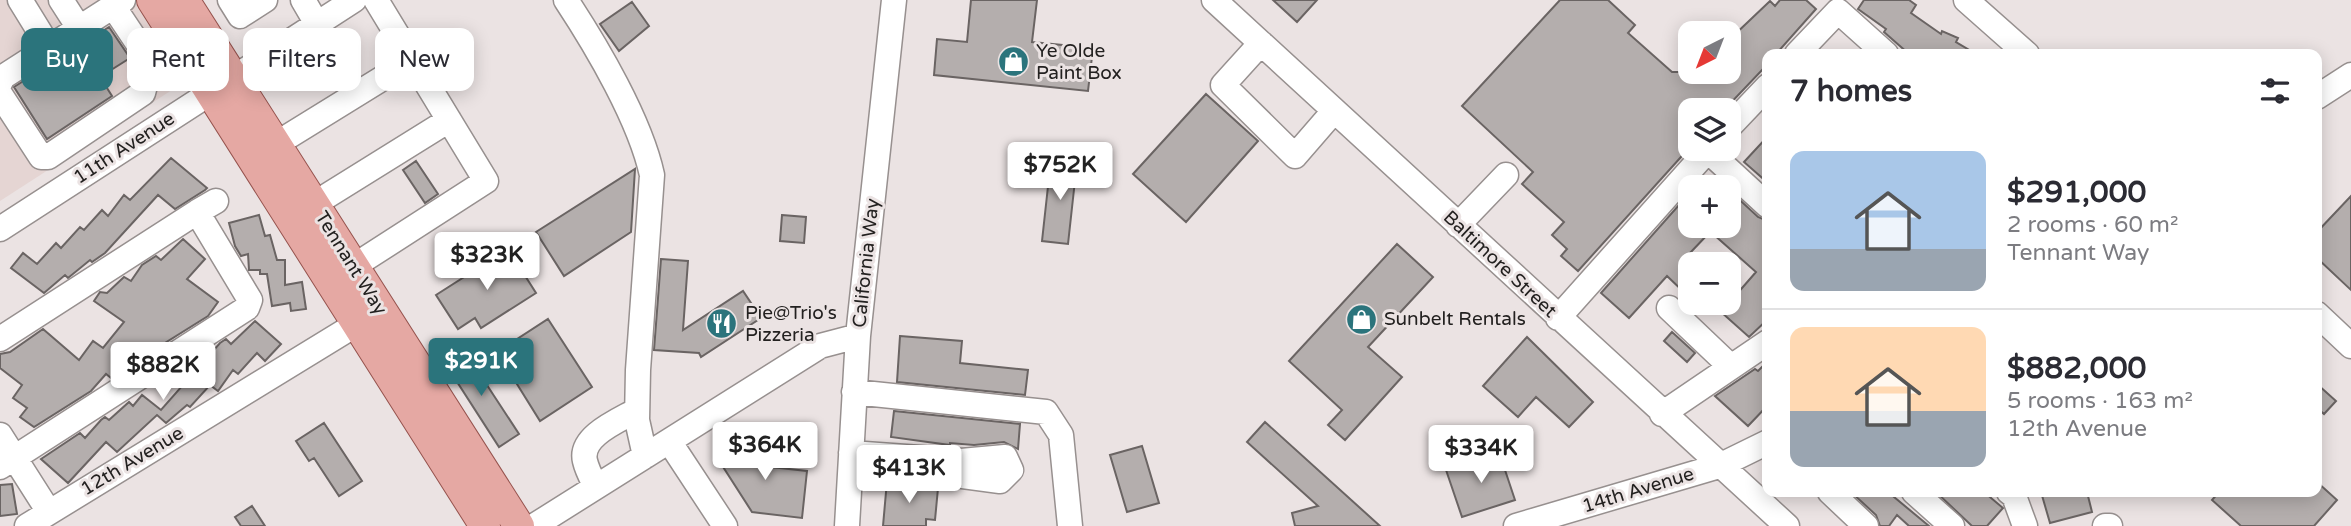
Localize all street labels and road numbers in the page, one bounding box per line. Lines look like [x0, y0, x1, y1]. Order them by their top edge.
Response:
street label: 11th Avenue [70, 107, 178, 189]
street label: California Way [848, 197, 884, 329]
street label: Baltimore Street [1439, 206, 1561, 322]
street label: Tennant Way [311, 207, 391, 319]
street label: 12th Avenue [77, 422, 187, 500]
street label: 14th Avenue [1579, 463, 1697, 517]

